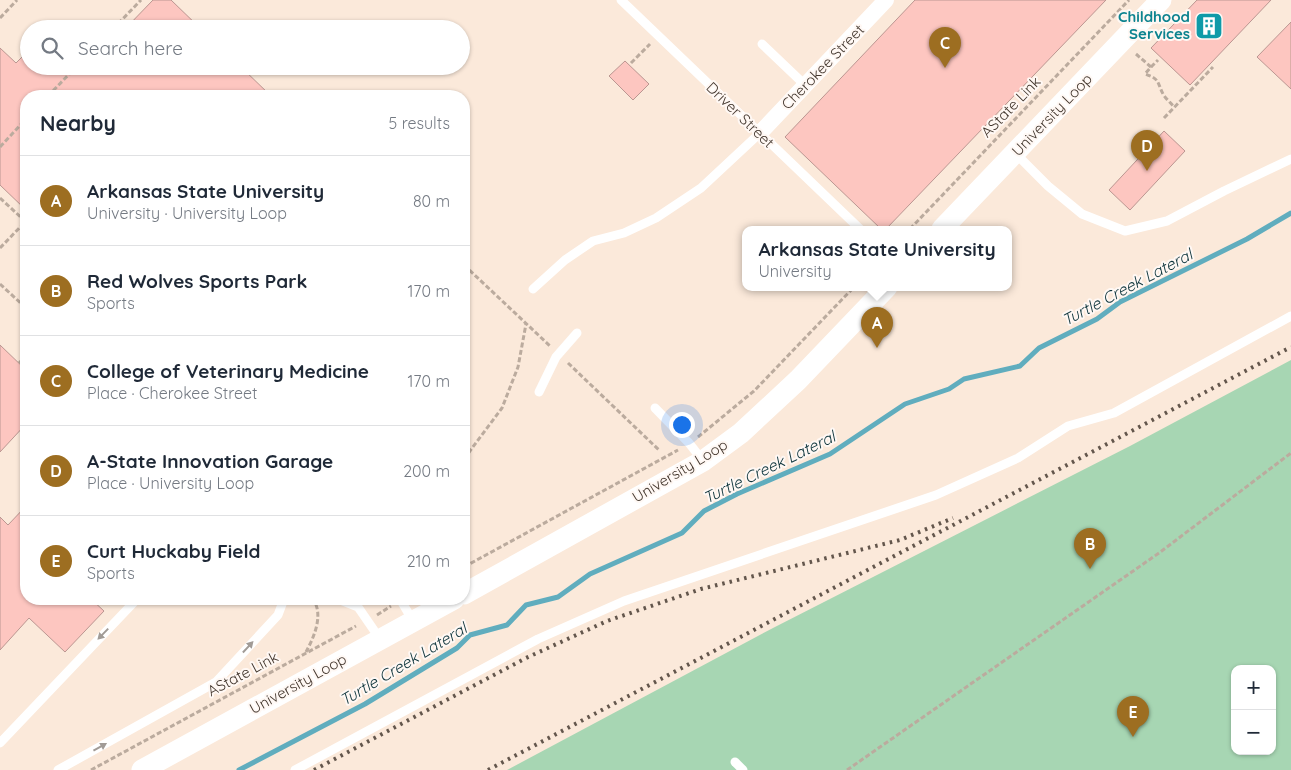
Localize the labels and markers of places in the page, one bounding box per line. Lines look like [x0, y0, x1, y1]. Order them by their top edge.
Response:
place label: Childhood Services [1118, 7, 1190, 43]
building icon: Childhood Services [1194, 11, 1224, 41]
pin: C [929, 27, 961, 68]
pin: D [1131, 130, 1163, 171]
pin: A [861, 307, 893, 348]
pin: B [1074, 528, 1106, 569]
pin: E [1117, 696, 1149, 737]

